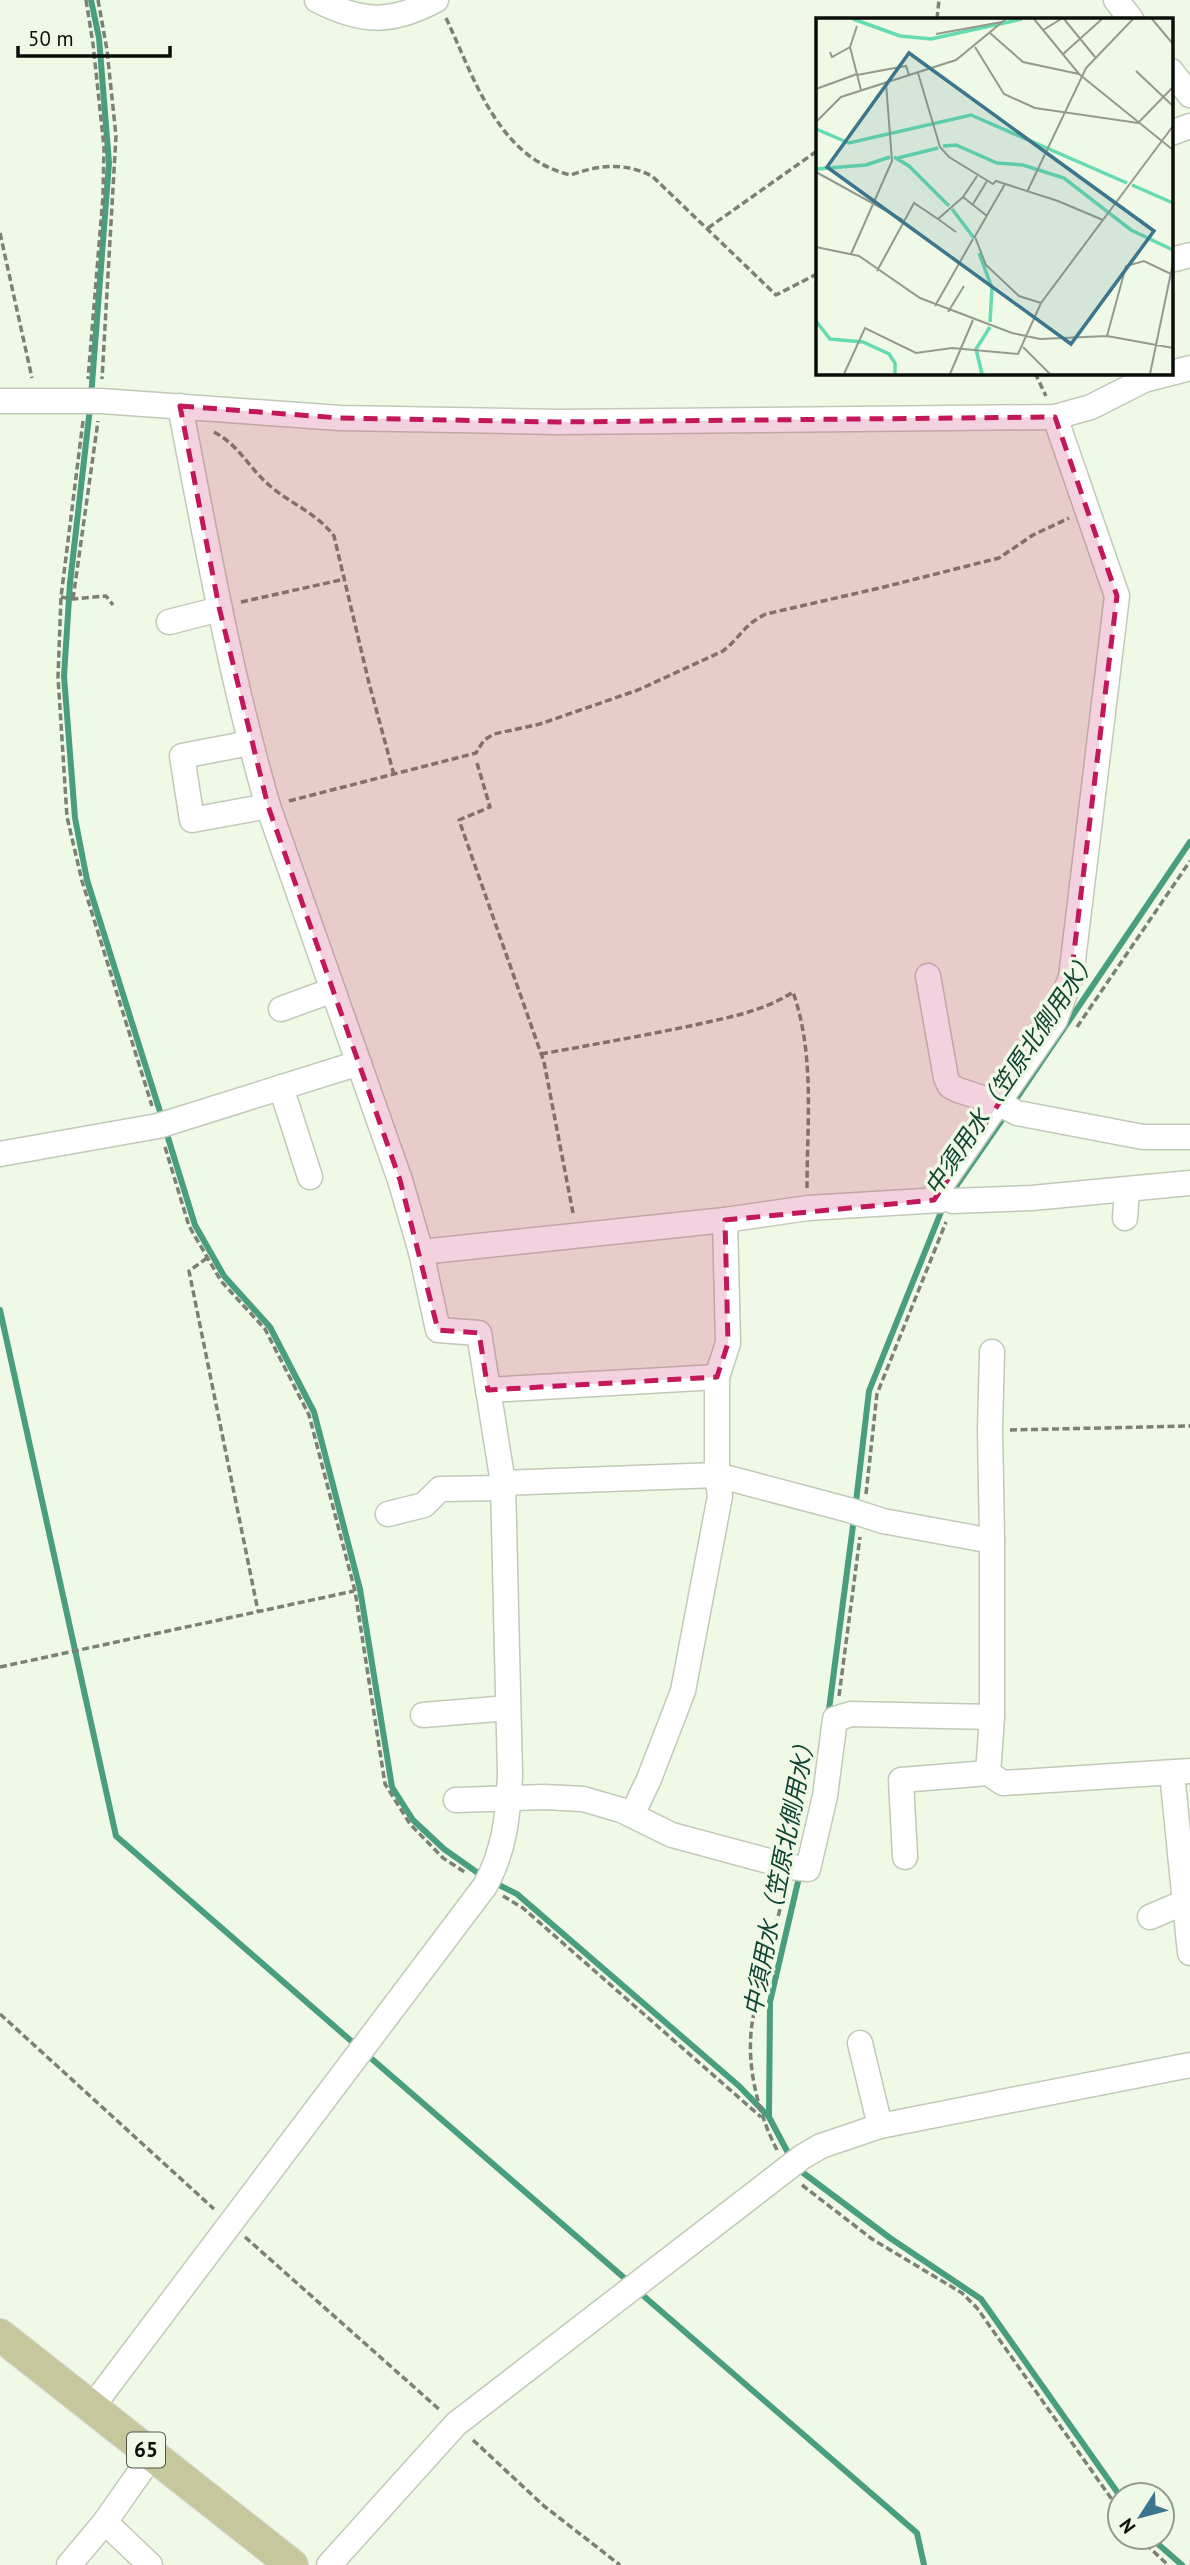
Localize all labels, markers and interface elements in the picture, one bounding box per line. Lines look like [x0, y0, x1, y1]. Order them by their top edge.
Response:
scale bar [18, 14, 170, 58]
inset map [816, 18, 1172, 374]
text: 50 m [28, 25, 74, 52]
water label: 中須用水（笠原北側用水） [917, 945, 1104, 1201]
water label: 中須用水（笠原北側用水） [737, 1730, 822, 2018]
road number: 65 [127, 2432, 165, 2468]
north arrow [1106, 2481, 1176, 2551]
text: N [1114, 2514, 1141, 2538]

